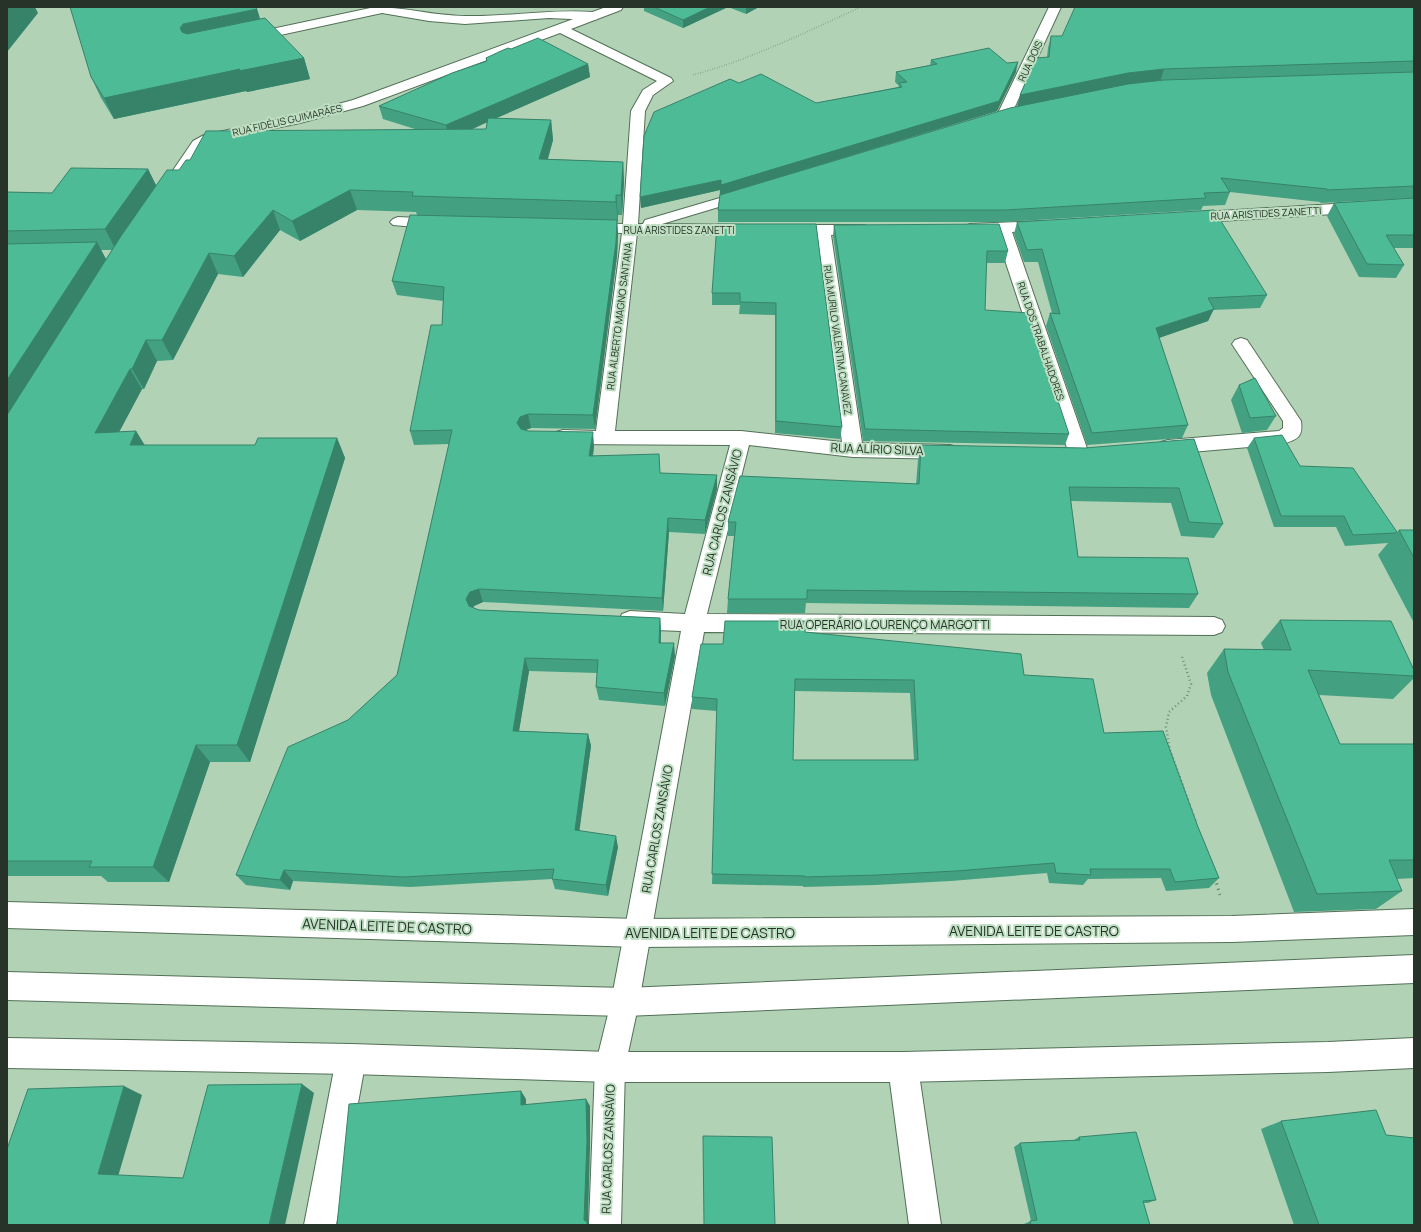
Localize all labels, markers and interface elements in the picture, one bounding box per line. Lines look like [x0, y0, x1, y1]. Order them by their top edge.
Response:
street label: RUA DOIS [1014, 38, 1046, 84]
street label: RUA FIDÉLIS GUIMARÃES [231, 101, 343, 139]
street label: RUA ARISTIDES ZANETTI [1210, 203, 1322, 223]
street label: RUA ARISTIDES ZANETTI [623, 223, 735, 237]
street label: RUA ALBERTO MAGNO SANTANA [603, 241, 635, 391]
street label: RUA MURILO VALENTIM CANAVEZ [821, 264, 855, 416]
street label: RUA DOS TRABALHADORES [1014, 280, 1068, 402]
street label: RUA ALÍRIO SILVA [830, 439, 924, 459]
street label: RUA CARLOS ZANSÁVIO [698, 447, 746, 577]
street label: RUA OPERÁRIO LOURENÇO MARGOTTI [780, 616, 990, 633]
street label: RUA CARLOS ZANSÁVIO [637, 763, 677, 894]
street label: AVENIDA LEITE DE CASTRO [302, 914, 472, 938]
street label: AVENIDA LEITE DE CASTRO [949, 921, 1119, 940]
street label: AVENIDA LEITE DE CASTRO [625, 923, 795, 942]
street label: RUA CARLOS ZANSÁVIO [597, 1084, 619, 1214]

